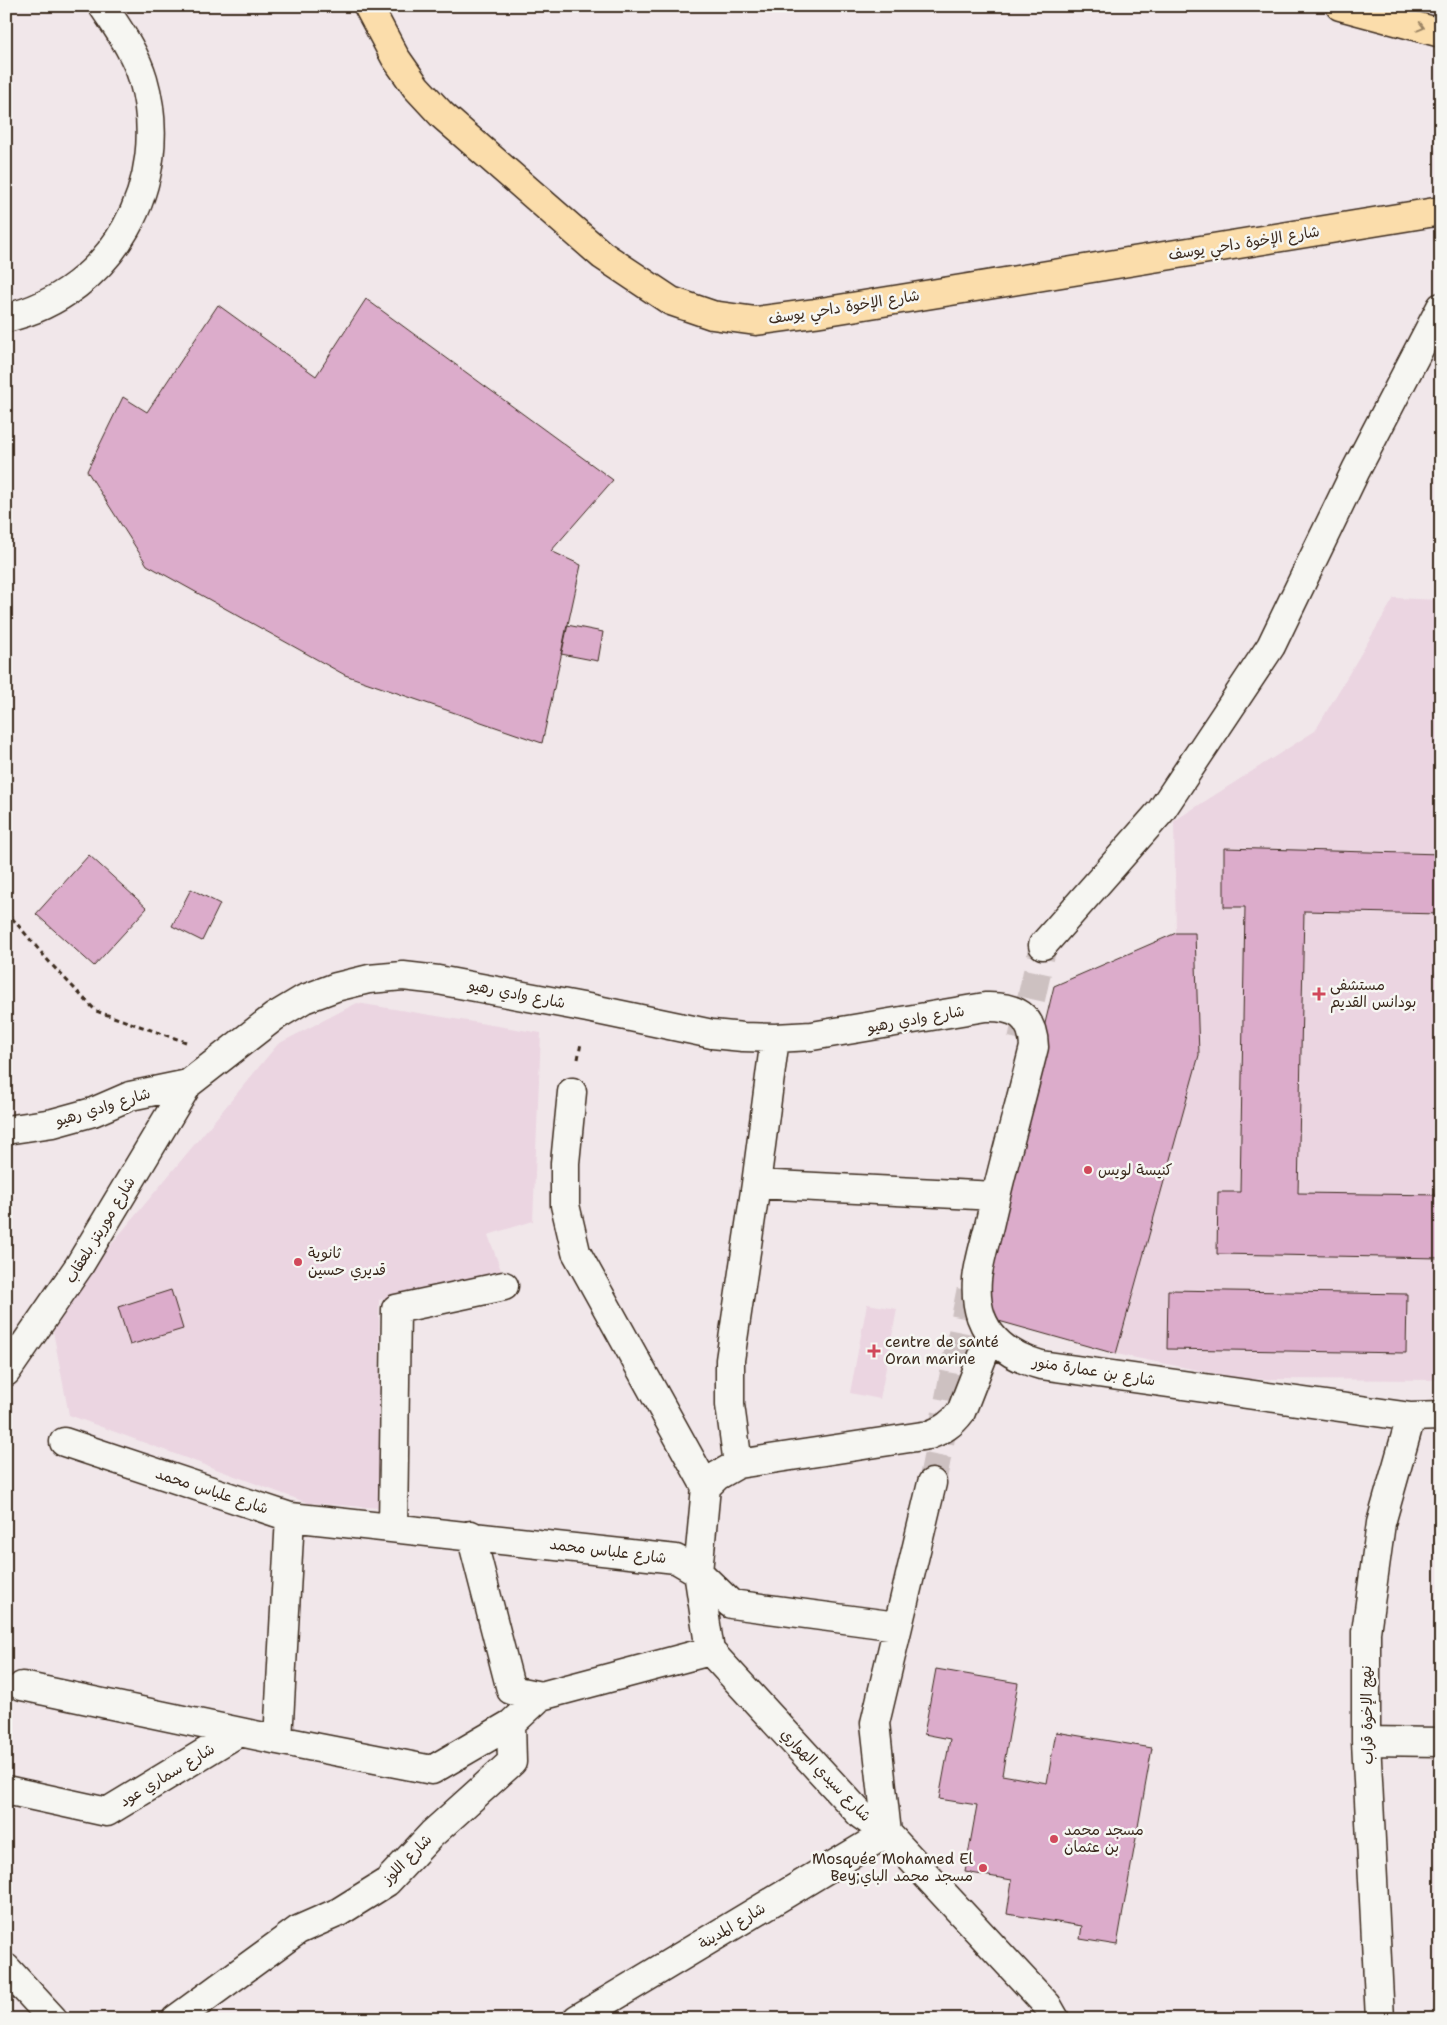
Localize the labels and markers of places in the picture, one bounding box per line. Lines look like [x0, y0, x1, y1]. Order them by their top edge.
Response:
place label: مستشفى بودانس القديم [1330, 975, 1416, 1013]
marker: مستشفى بودانس القديم [1312, 987, 1326, 1001]
place label: كنيسة لويس [1098, 1160, 1172, 1180]
marker: كنيسة لويس [1082, 1164, 1094, 1176]
place label: ثانوية قديري حسين [308, 1243, 386, 1281]
marker: ثانوية قديري حسين [292, 1256, 304, 1268]
place label: centre de santé Oran marine [885, 1332, 999, 1369]
marker: centre de santé Oran marine [867, 1344, 881, 1358]
place label: مسجد محمد بن عثمان [1064, 1820, 1144, 1857]
marker: مسجد محمد بن عثمان [1048, 1833, 1060, 1845]
place label: Mosquée Mohamed El Bey;مسجد محمد الباي [812, 1849, 973, 1887]
marker: Mosquée Mohamed El Bey;مسجد محمد الباي [977, 1862, 989, 1874]

